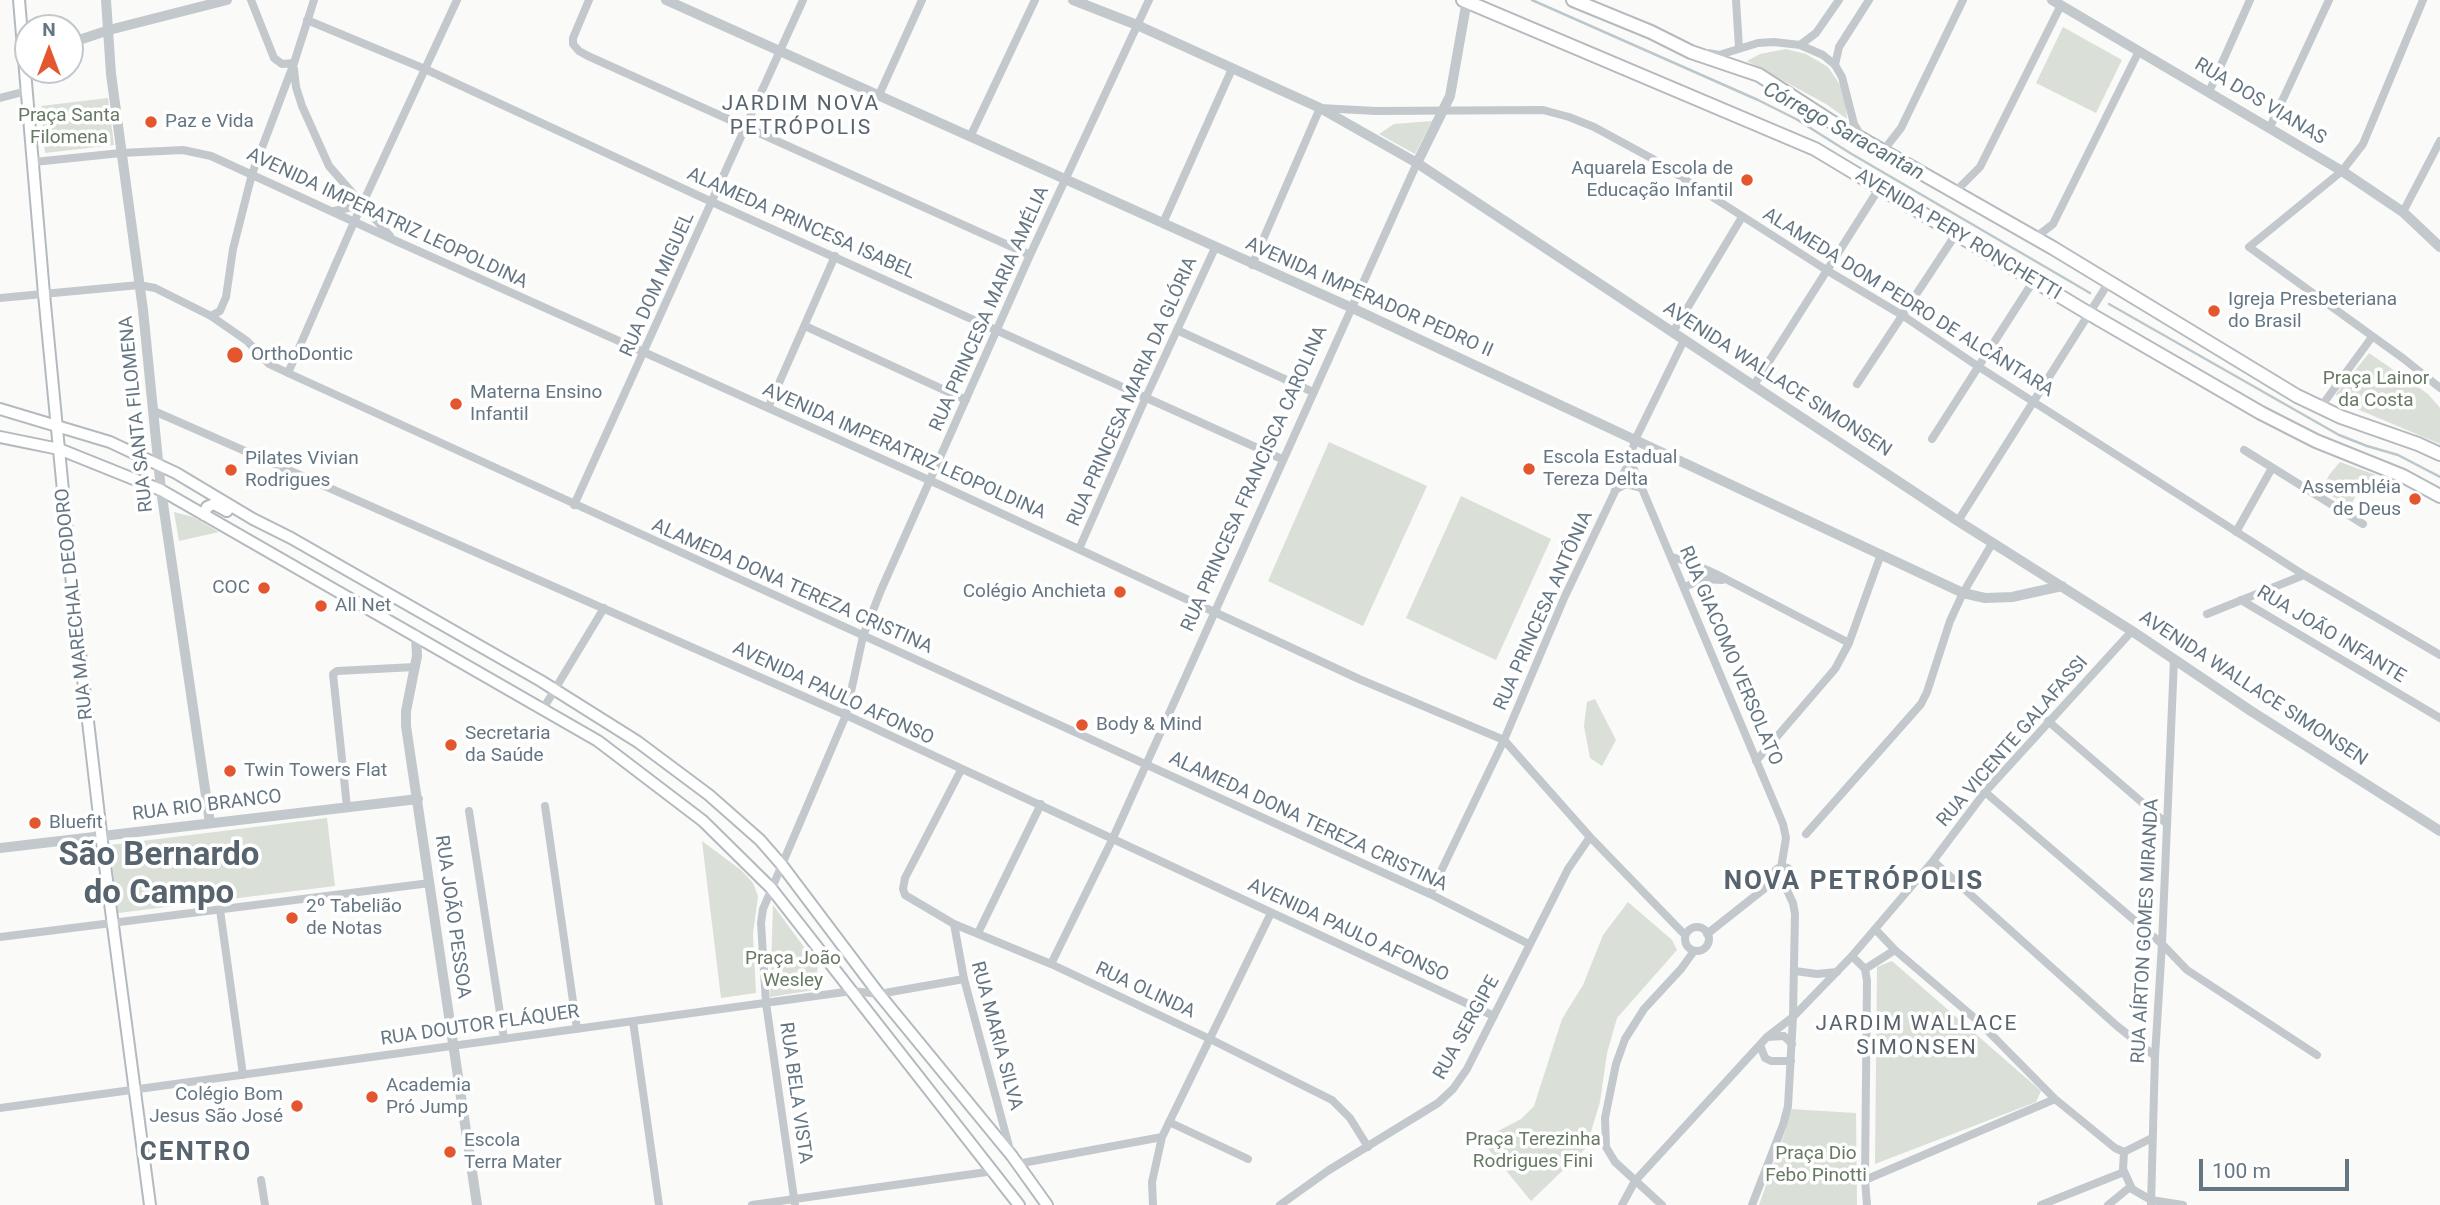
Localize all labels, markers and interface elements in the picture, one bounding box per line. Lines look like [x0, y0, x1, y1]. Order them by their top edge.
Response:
north arrow [14, 14, 84, 84]
text: N [42, 18, 56, 41]
street label: RUA DOS VIANAS [2190, 54, 2330, 150]
water label: Córrego Saracantan [1758, 77, 1928, 187]
district label: JARDIM NOVA PETRÓPOLIS [723, 92, 879, 142]
park label: Praça Santa Filomena [18, 105, 120, 149]
place label: Paz e Vida [165, 111, 254, 133]
marker: Paz e Vida [143, 114, 159, 130]
street label: AVENIDA IMPERATRIZ LEOPOLDINA [243, 144, 531, 294]
place label: Aquarela Escola de Educação Infantil [1571, 158, 1733, 202]
street label: ALAMEDA PRINCESA ISABEL [683, 163, 919, 285]
street label: AVENIDA PERY RONCHETTI [1851, 164, 2065, 306]
marker: Aquarela Escola de Educação Infantil [1739, 172, 1755, 188]
street label: RUA PRINCESA MARIA AMÉLIA [926, 183, 1054, 435]
street label: ALAMEDA DOM PEDRO DE ALCÂNTARA [1758, 204, 2058, 402]
street label: RUA DOM MIGUEL [616, 209, 700, 361]
street label: AVENIDA IMPERADOR PEDRO II [1242, 233, 1496, 363]
street label: RUA PRINCESA MARIA DA GLÓRIA [1063, 254, 1203, 530]
place label: Igreja Presbeteriana do Brasil [2228, 289, 2397, 333]
street label: AVENIDA WALLACE SIMONSEN [1659, 298, 1895, 462]
marker: Igreja Presbeteriana do Brasil [2206, 303, 2222, 319]
street label: RUA SANTA FILOMENA [115, 315, 159, 513]
street label: RUA PRINCESA FRANCISCA CAROLINA [1177, 323, 1333, 635]
place label: OrthoDontic [251, 344, 353, 366]
marker: OrthoDontic [225, 345, 245, 365]
park label: Praça Lainor da Costa [2323, 368, 2429, 412]
street label: AVENIDA IMPERATRIZ LEOPOLDINA [759, 379, 1049, 525]
place label: Materna Ensino Infantil [470, 382, 602, 426]
marker: Materna Ensino Infantil [448, 396, 464, 412]
place label: Escola Estadual Tereza Delta [1543, 447, 1677, 491]
place label: Pilates Vivian Rodrigues [245, 448, 359, 492]
marker: Escola Estadual Tereza Delta [1521, 461, 1537, 477]
marker: Pilates Vivian Rodrigues [223, 462, 239, 478]
place label: Assembléia de Deus [2302, 477, 2401, 521]
street label: RUA MARECHAL DEODORO [52, 487, 98, 721]
marker: Assembléia de Deus [2407, 491, 2423, 507]
street label: RUA PRINCESA ANTÔNIA [1490, 508, 1598, 714]
street label: ALAMEDA DONA TEREZA CRISTINA [648, 515, 936, 659]
street label: RUA GIACOMO VERSOLATO [1673, 543, 1787, 769]
place label: COC [212, 577, 250, 599]
marker: COC [256, 580, 272, 596]
place label: Colégio Anchieta [963, 581, 1106, 603]
street label: RUA JOÃO INFANTE [2252, 581, 2410, 689]
marker: Colégio Anchieta [1112, 584, 1128, 600]
place label: All Net [335, 595, 391, 617]
marker: All Net [313, 598, 329, 614]
street label: AVENIDA WALLACE SIMONSEN [2135, 607, 2371, 771]
street label: AVENIDA PAULO AFONSO [729, 637, 937, 751]
street label: RUA VICENTE GALAFASSI [1933, 652, 2093, 832]
place label: Body & Mind [1096, 714, 1202, 736]
marker: Body & Mind [1074, 717, 1090, 733]
place label: Secretaria da Saúde [465, 723, 551, 767]
marker: Secretaria da Saúde [443, 737, 459, 753]
street label: ALAMEDA DONA TEREZA CRISTINA [1165, 747, 1451, 897]
place label: Twin Towers Flat [244, 760, 387, 782]
marker: Twin Towers Flat [222, 763, 238, 779]
street label: RUA RIO BRANCO [131, 786, 283, 826]
street label: RUA AÍRTON GOMES MIRANDA [2128, 798, 2164, 1064]
place label: Bluefit [49, 812, 103, 834]
marker: Bluefit [27, 815, 43, 831]
street label: RUA JOÃO PESSOA [429, 834, 475, 1000]
district label: São Bernardo do Campo [59, 837, 259, 915]
district label: NOVA PETRÓPOLIS [1726, 866, 1982, 898]
street label: AVENIDA PAULO AFONSO [1244, 874, 1452, 988]
place label: 2º Tabelião de Notas [306, 896, 402, 940]
marker: 2º Tabelião de Notas [284, 910, 300, 926]
park label: Praça João Wesley [745, 948, 841, 992]
street label: RUA OLINDA [1091, 958, 1199, 1024]
street label: RUA MARIA SILVA [965, 959, 1027, 1113]
street label: RUA SERGIPE [1429, 972, 1505, 1084]
street label: RUA DOUTOR FLÁQUER [379, 1001, 581, 1051]
district label: JARDIM WALLACE SIMONSEN [1817, 1012, 2017, 1062]
street label: RUA BELA VISTA [774, 1021, 816, 1165]
place label: Academia Pró Jump [386, 1075, 471, 1119]
place label: Colégio Bom Jesus São José [149, 1084, 283, 1128]
marker: Academia Pró Jump [364, 1089, 380, 1105]
marker: Colégio Bom Jesus São José [289, 1098, 305, 1114]
park label: Praça Terezinha Rodrigues Fini [1465, 1129, 1601, 1173]
place label: Escola Terra Mater [464, 1130, 562, 1174]
district label: CENTRO [141, 1137, 251, 1169]
park label: Praça Dio Febo Pinotti [1765, 1143, 1867, 1187]
marker: Escola Terra Mater [442, 1144, 458, 1160]
scale bar [2202, 1146, 2352, 1190]
text: 100 m [2212, 1159, 2271, 1183]

